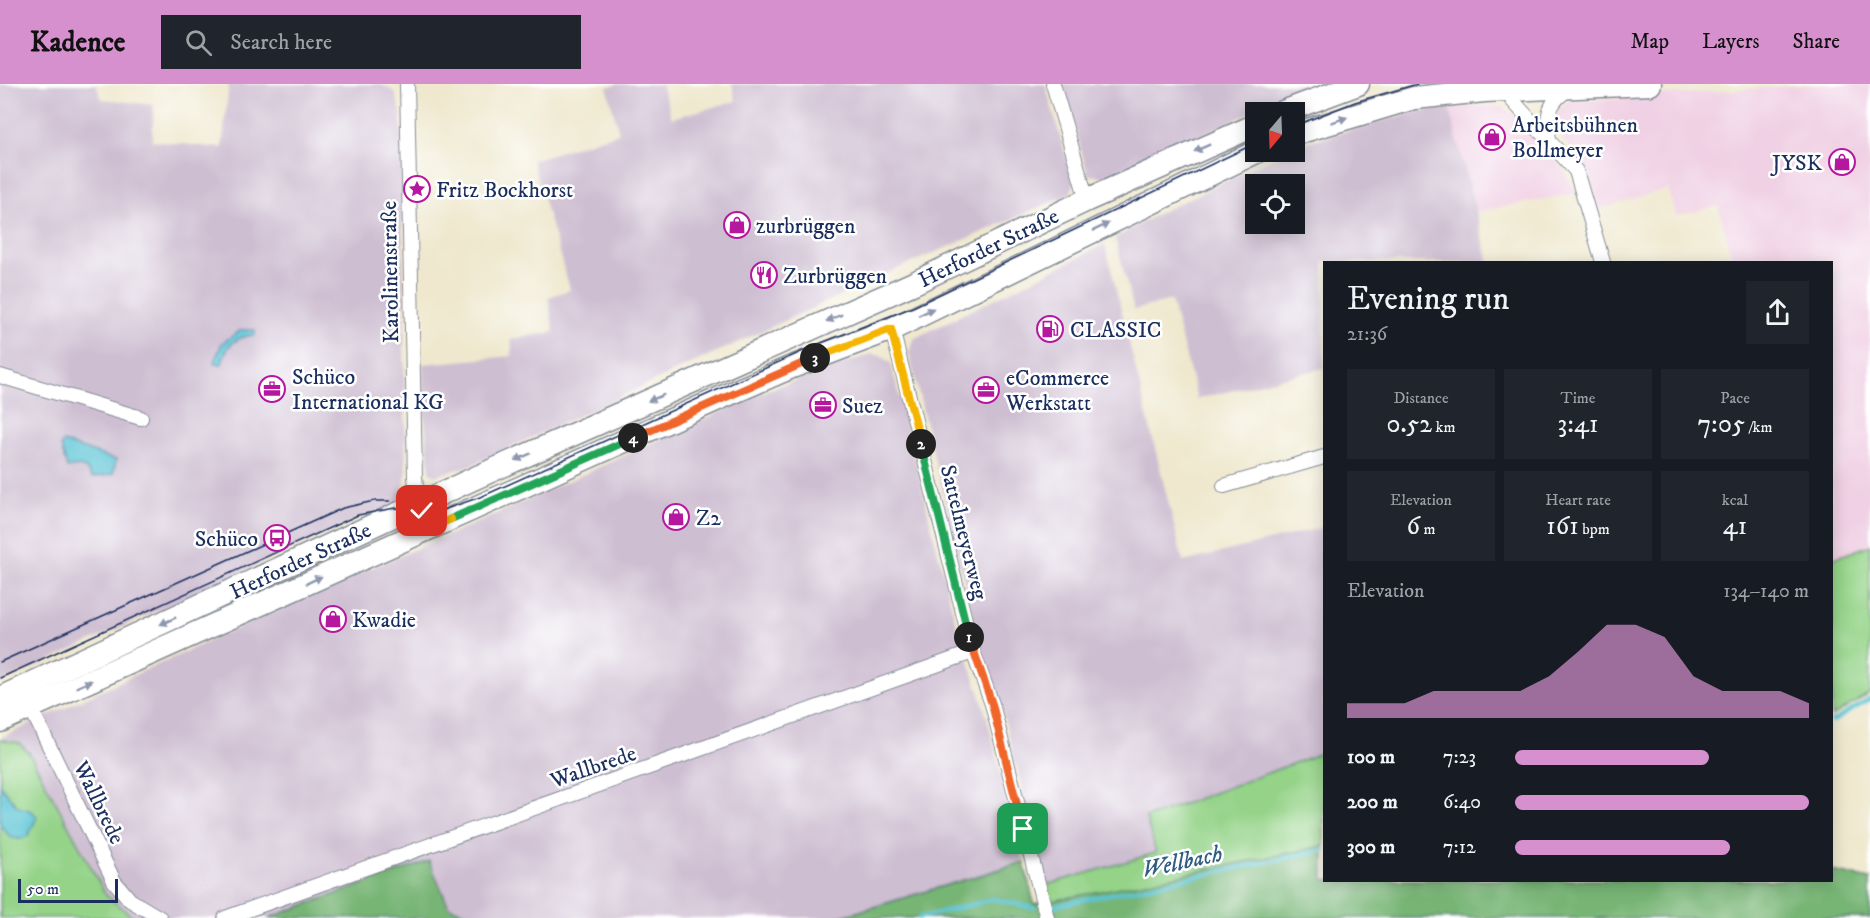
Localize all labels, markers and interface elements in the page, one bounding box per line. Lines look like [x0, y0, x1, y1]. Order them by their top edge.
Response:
search box [161, 15, 581, 69]
text: Kadence [30, 25, 125, 60]
icon: search [182, 26, 215, 59]
text: Search here [230, 29, 332, 56]
text: Map [1630, 29, 1669, 55]
text: Layers [1702, 29, 1760, 55]
text: Share [1793, 29, 1840, 55]
north arrow [1245, 102, 1305, 162]
map controls [1245, 102, 1305, 234]
place label: Arbeitsbühnen Bollmeyer [1512, 112, 1639, 164]
one-way arrow [1330, 115, 1348, 124]
shop icon: Arbeitsbühnen Bollmeyer [1477, 122, 1507, 152]
one-way arrow [1193, 144, 1211, 154]
shop icon: JYSK [1827, 147, 1857, 177]
place label: JYSK [1770, 150, 1823, 177]
place icon: Fritz Bockhorst [402, 174, 432, 204]
button: locate [1245, 174, 1305, 234]
place label: Fritz Bockhorst [436, 177, 573, 204]
street label: Karolinenstraße [376, 201, 405, 343]
street label: Herforder Straße [914, 203, 1063, 294]
shop icon: zurbrüggen [722, 210, 752, 240]
place label: zurbrüggen [756, 213, 856, 240]
one-way arrow [1093, 223, 1110, 232]
restaurant icon: Zurbrüggen [749, 260, 779, 290]
place label: Zurbrüggen [783, 263, 888, 290]
text: Evening run [1347, 279, 1509, 320]
button: share [1746, 281, 1809, 344]
one-way arrow [917, 308, 934, 317]
one-way arrow [826, 314, 843, 323]
fuel station icon: CLASSIC [1035, 314, 1065, 344]
place label: CLASSIC [1070, 317, 1161, 344]
text: 21:36 [1347, 322, 1387, 347]
pin: 3 [800, 343, 830, 373]
text: 3 [812, 348, 818, 368]
place label: Schüco International KG [292, 364, 444, 416]
place label: eCommerce Werkstatt [1005, 365, 1109, 417]
office icon: Schüco International KG [257, 374, 287, 404]
office icon: eCommerce Werkstatt [971, 375, 1001, 405]
text: Distance [1393, 388, 1449, 408]
text: Time [1561, 388, 1595, 408]
text: Pace [1720, 388, 1750, 408]
office icon: Suez [808, 390, 838, 420]
place label: Suez [842, 393, 883, 420]
one-way arrow [647, 394, 665, 403]
text: 0.52 [1387, 408, 1432, 441]
text: 3:41 [1558, 408, 1599, 441]
text: 7:05 [1697, 408, 1745, 441]
text: km [1432, 417, 1455, 437]
text: /km [1745, 417, 1773, 437]
pin: 4 [618, 423, 648, 453]
text: 4 [628, 428, 638, 448]
pin: 2 [906, 429, 936, 459]
text: 2 [917, 434, 925, 454]
one-way arrow [514, 453, 532, 462]
street label: Sattelmeyerweg [934, 462, 993, 603]
pin [396, 485, 447, 536]
text: Elevation [1390, 490, 1452, 510]
text: Heart rate [1545, 490, 1611, 510]
text: kcal [1722, 490, 1748, 510]
icon: check [405, 494, 438, 527]
shop icon: Z2 [661, 502, 691, 532]
place label: Z2 [696, 505, 721, 532]
text: 6 [1407, 510, 1420, 543]
text: 161 [1546, 510, 1579, 543]
text: 41 [1723, 510, 1747, 543]
street label: Herforder Straße [226, 517, 375, 606]
text: m [1420, 519, 1436, 539]
text: bpm [1579, 519, 1610, 539]
bus stop icon: Schüco [262, 523, 292, 553]
place label: Schüco [195, 526, 258, 553]
one-way arrow [306, 575, 324, 585]
text: Elevation [1347, 579, 1424, 604]
text: 134–140 m [1723, 579, 1809, 604]
shop icon: Kwadie [318, 604, 348, 634]
place label: Kwadie [352, 607, 416, 634]
one-way arrow [159, 616, 177, 626]
pin: 1 [954, 622, 984, 652]
text: 1 [966, 627, 972, 647]
one-way arrow [75, 679, 92, 688]
street label: Wallbrede [546, 740, 640, 795]
text: 100 m [1347, 745, 1395, 770]
text: 7:23 [1443, 745, 1476, 770]
street label: Wallbrede [67, 756, 130, 849]
text: 200 m [1347, 790, 1398, 815]
text: 6:40 [1443, 790, 1481, 815]
pin [997, 803, 1048, 854]
icon: arrive [1006, 812, 1039, 845]
text: 300 m [1347, 835, 1395, 860]
text: 7:12 [1443, 835, 1476, 860]
water label: Wellbach [1139, 839, 1226, 885]
scale bar [18, 876, 118, 904]
text: 50 m [27, 879, 59, 899]

